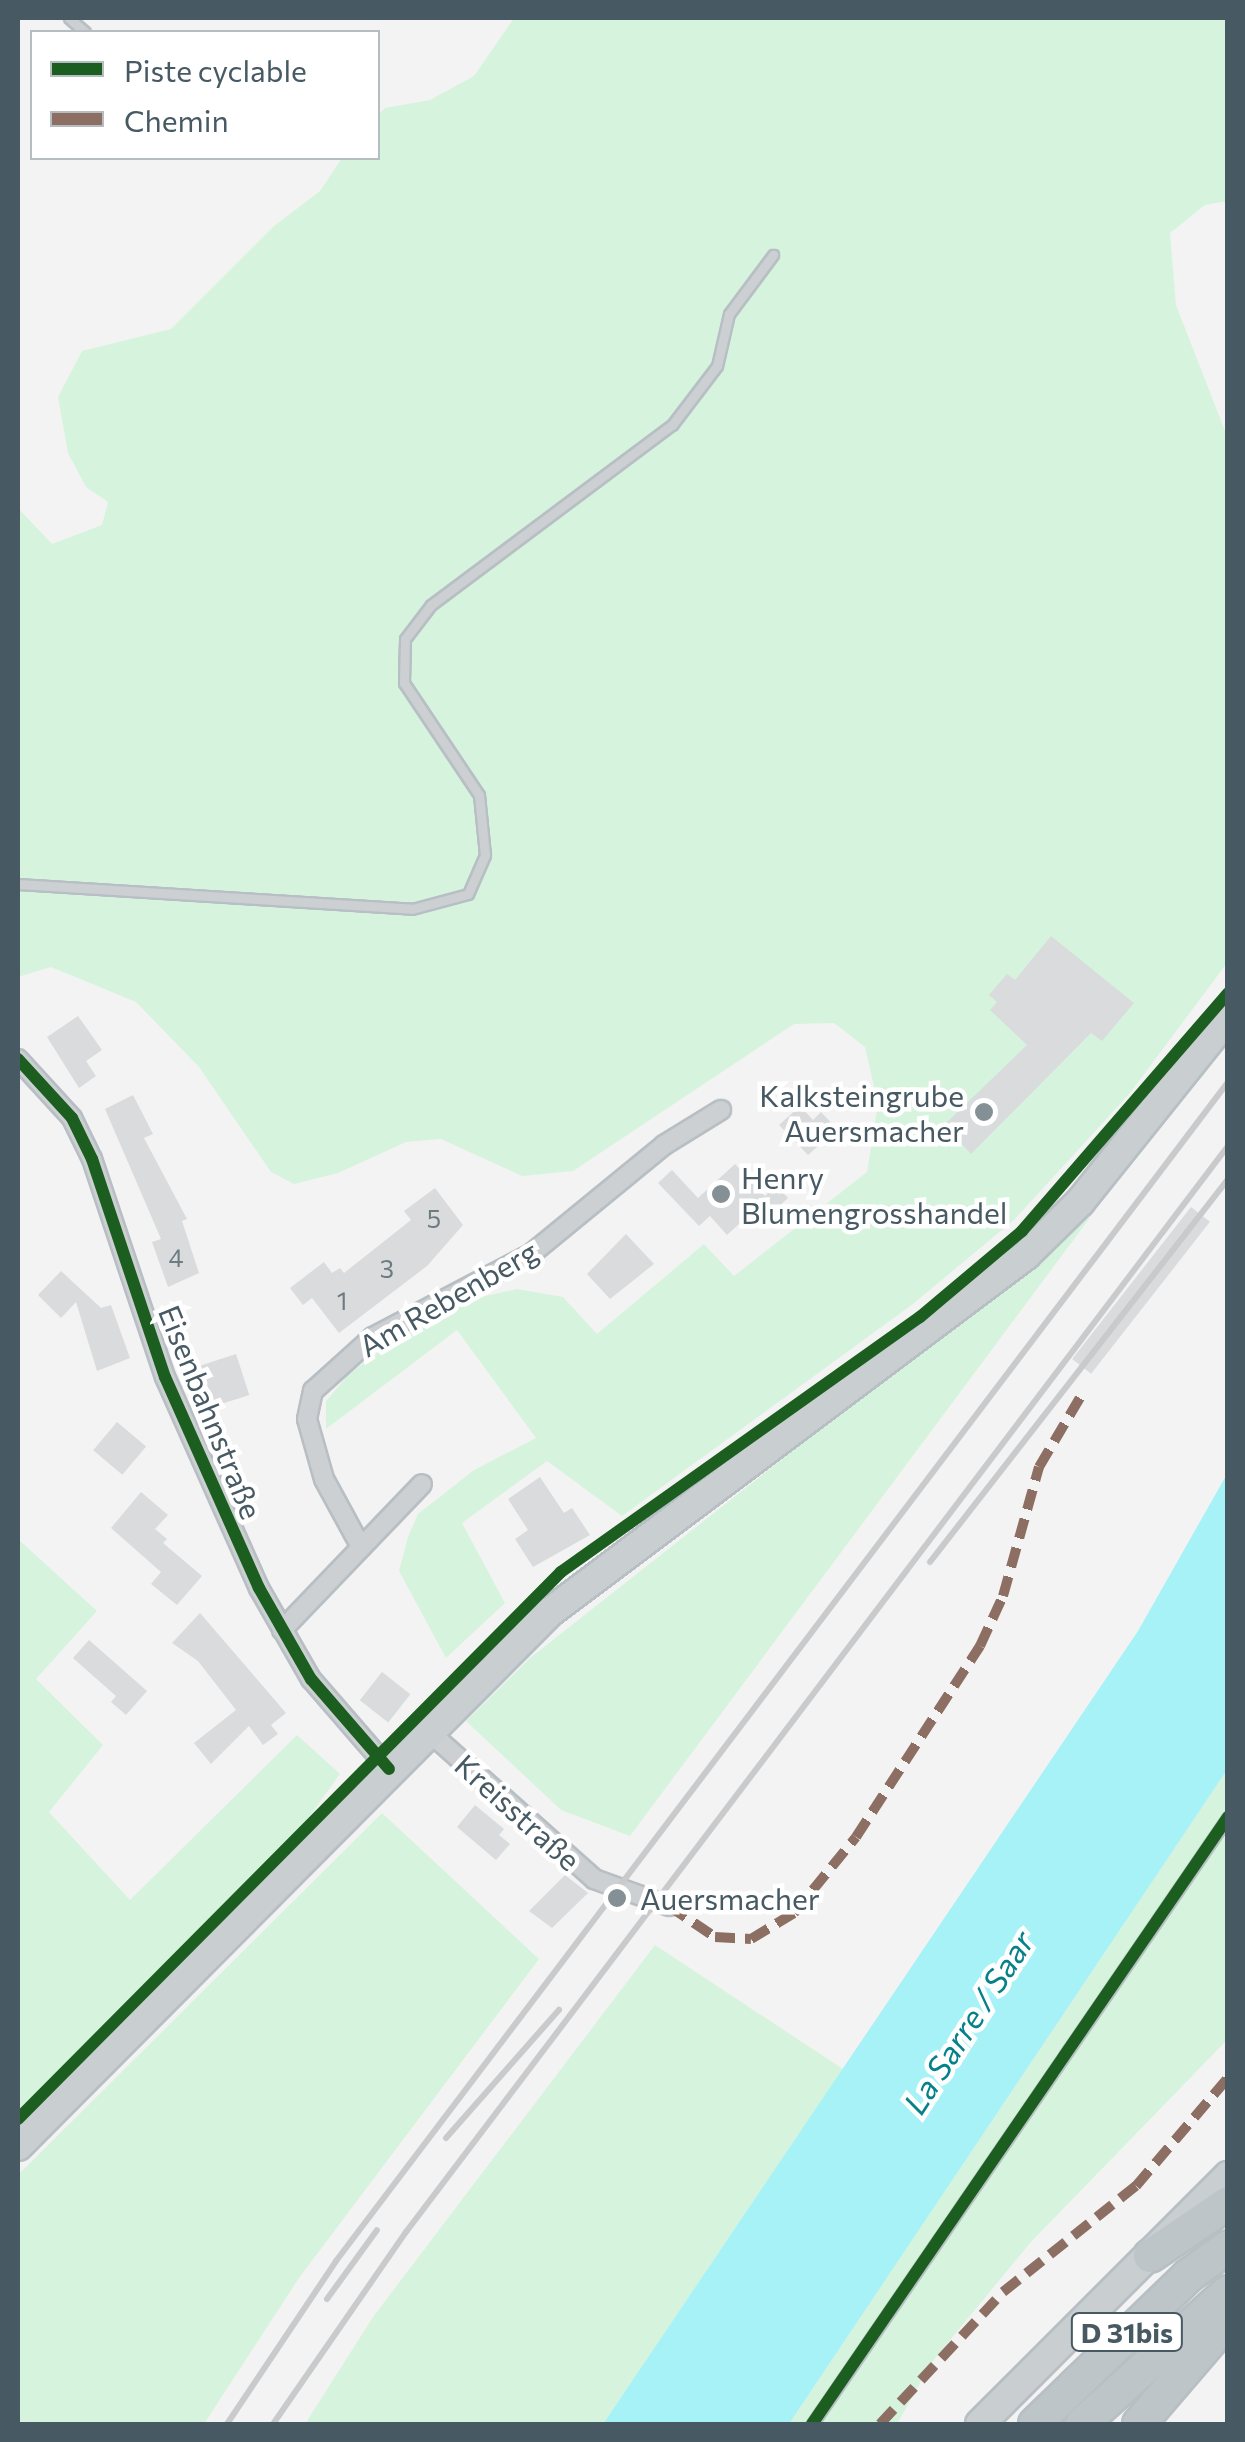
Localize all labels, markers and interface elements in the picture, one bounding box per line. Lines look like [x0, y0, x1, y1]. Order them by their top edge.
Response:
legend [30, 30, 380, 160]
text: Piste cyclable [124, 51, 307, 88]
text: Chemin [124, 101, 229, 138]
place label: Kalksteingrube Auersmacher [759, 1077, 964, 1148]
marker: Kalksteingrube Auersmacher [973, 1101, 995, 1123]
place label: Henry Blumengrosshandel [741, 1159, 1007, 1230]
marker: Henry Blumengrosshandel [710, 1183, 732, 1205]
house number: 5 [427, 1203, 441, 1233]
street label: Am Rebenberg [352, 1232, 544, 1364]
house number: 4 [169, 1242, 183, 1272]
house number: 3 [380, 1253, 394, 1283]
house number: 1 [337, 1285, 347, 1315]
street label: Eisenbahnstraße [152, 1300, 270, 1524]
street label: Kreisstraße [448, 1746, 588, 1878]
place label: Auersmacher [640, 1880, 820, 1916]
marker: Auersmacher [604, 1885, 630, 1911]
water label: La Sarre / Saar [895, 1923, 1041, 2121]
road number: D 31bis [1070, 2309, 1184, 2355]

